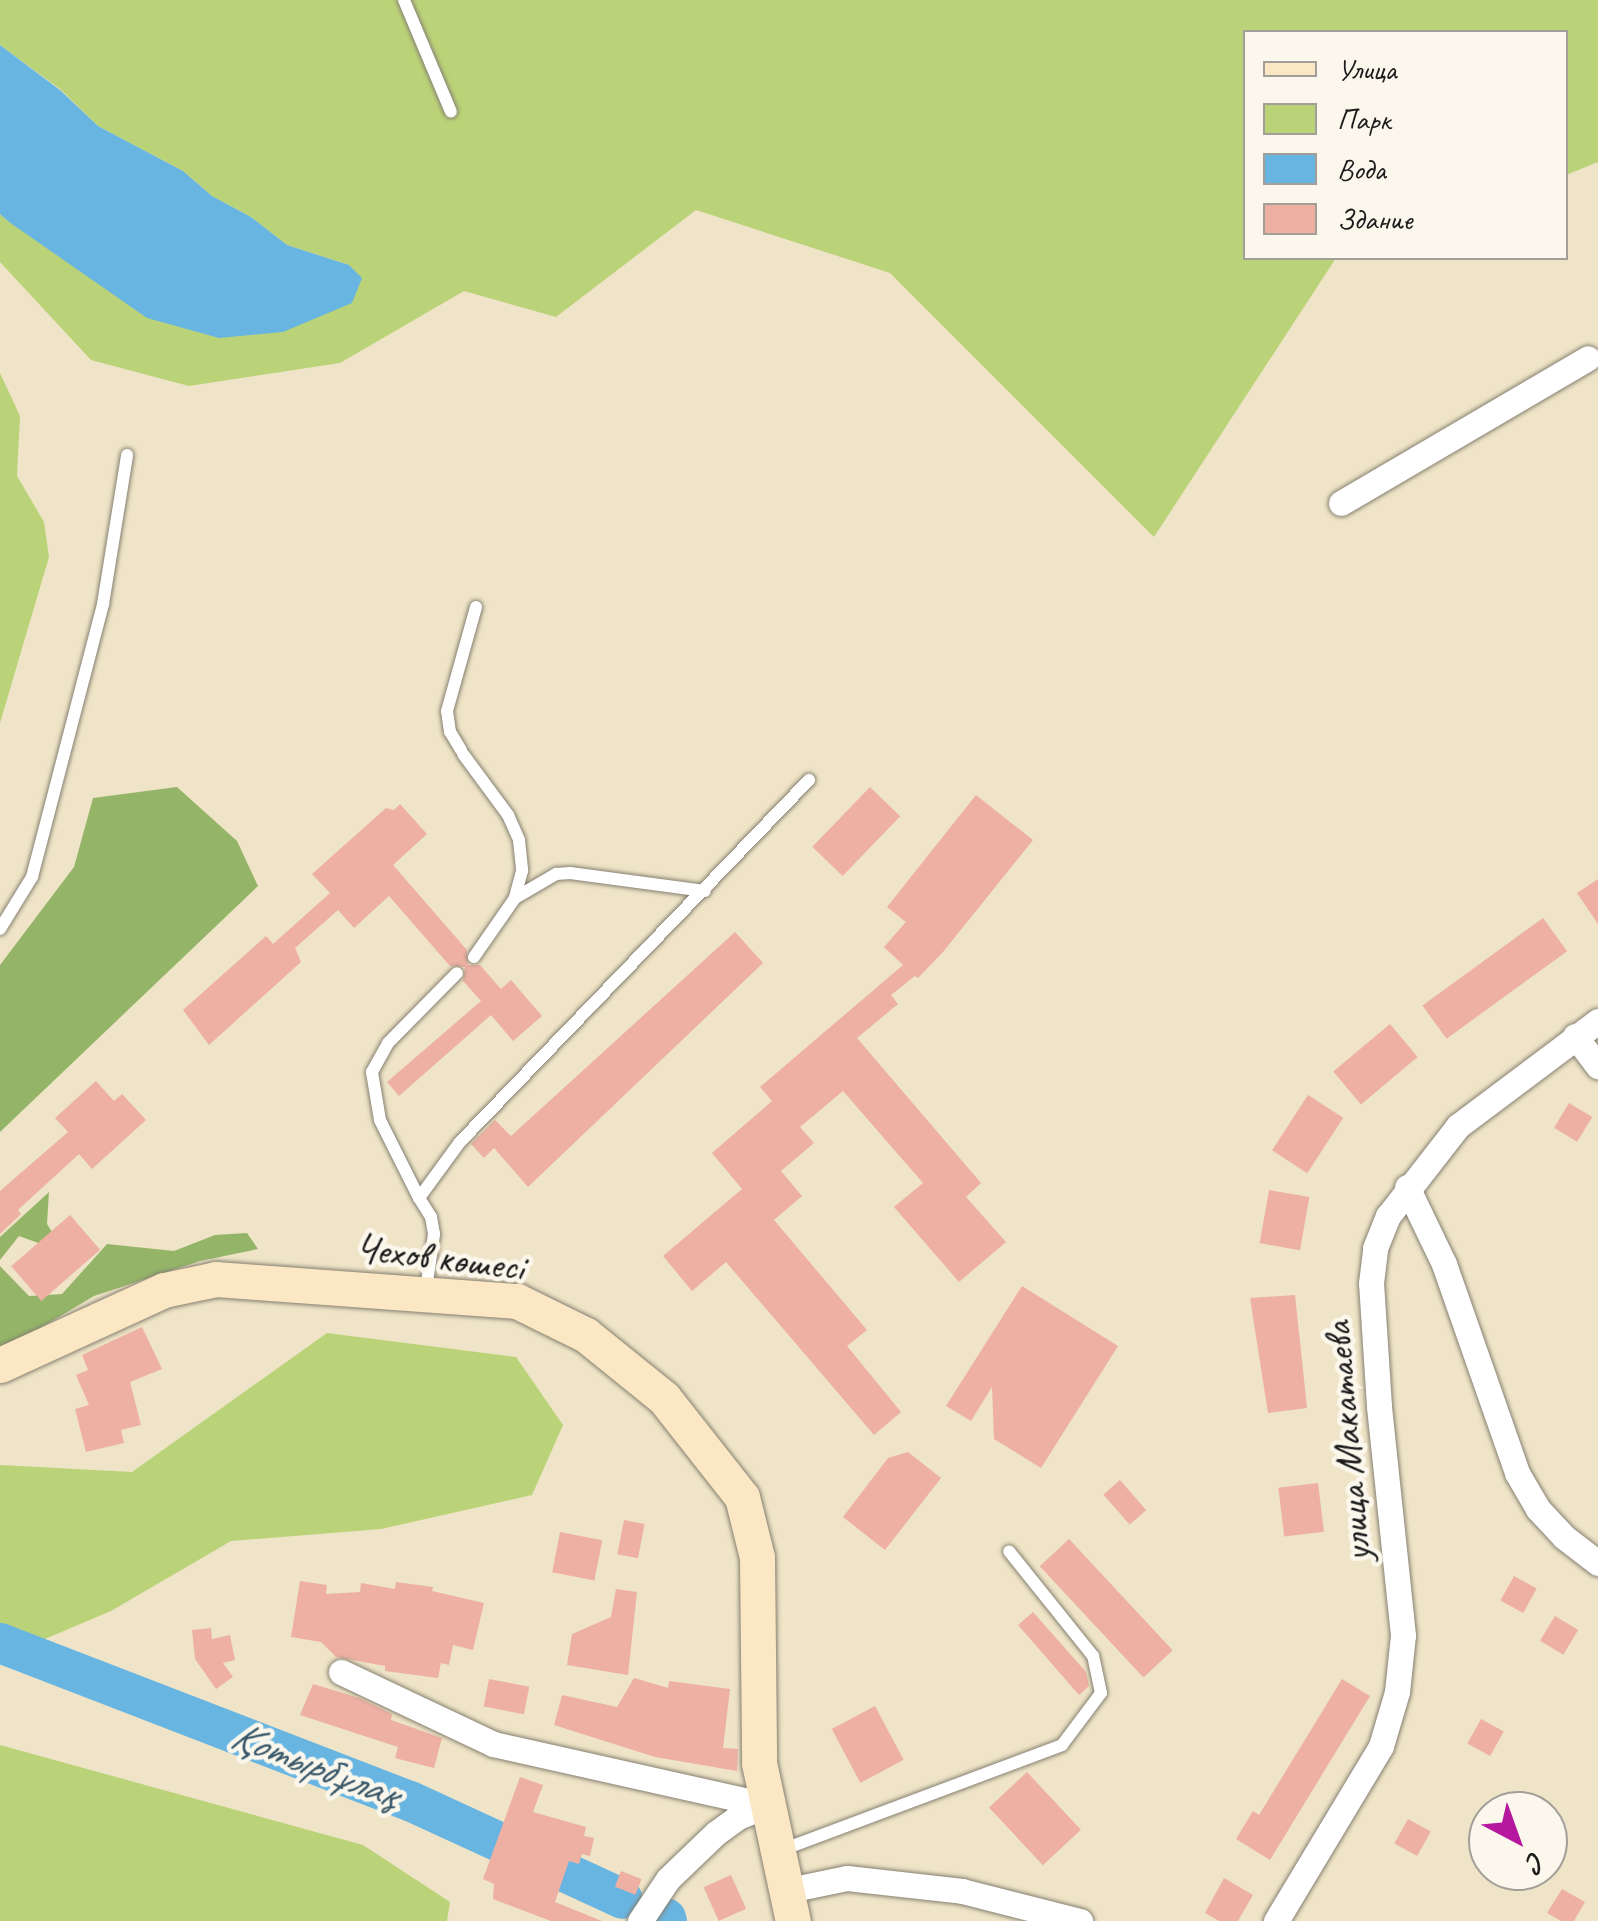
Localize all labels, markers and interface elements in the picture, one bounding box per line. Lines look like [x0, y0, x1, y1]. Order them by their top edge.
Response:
legend [1243, 30, 1568, 260]
text: Улица [1337, 50, 1396, 88]
text: Парк [1337, 100, 1391, 138]
text: Вода [1337, 150, 1386, 188]
text: Здание [1337, 200, 1412, 238]
street label: Чехов көшесі [353, 1223, 527, 1291]
street label: улица Макатаева [1312, 1318, 1382, 1566]
water label: Қотырбұлақ [224, 1710, 406, 1820]
north arrow [1468, 1791, 1568, 1891]
text: С [1520, 1845, 1553, 1880]

